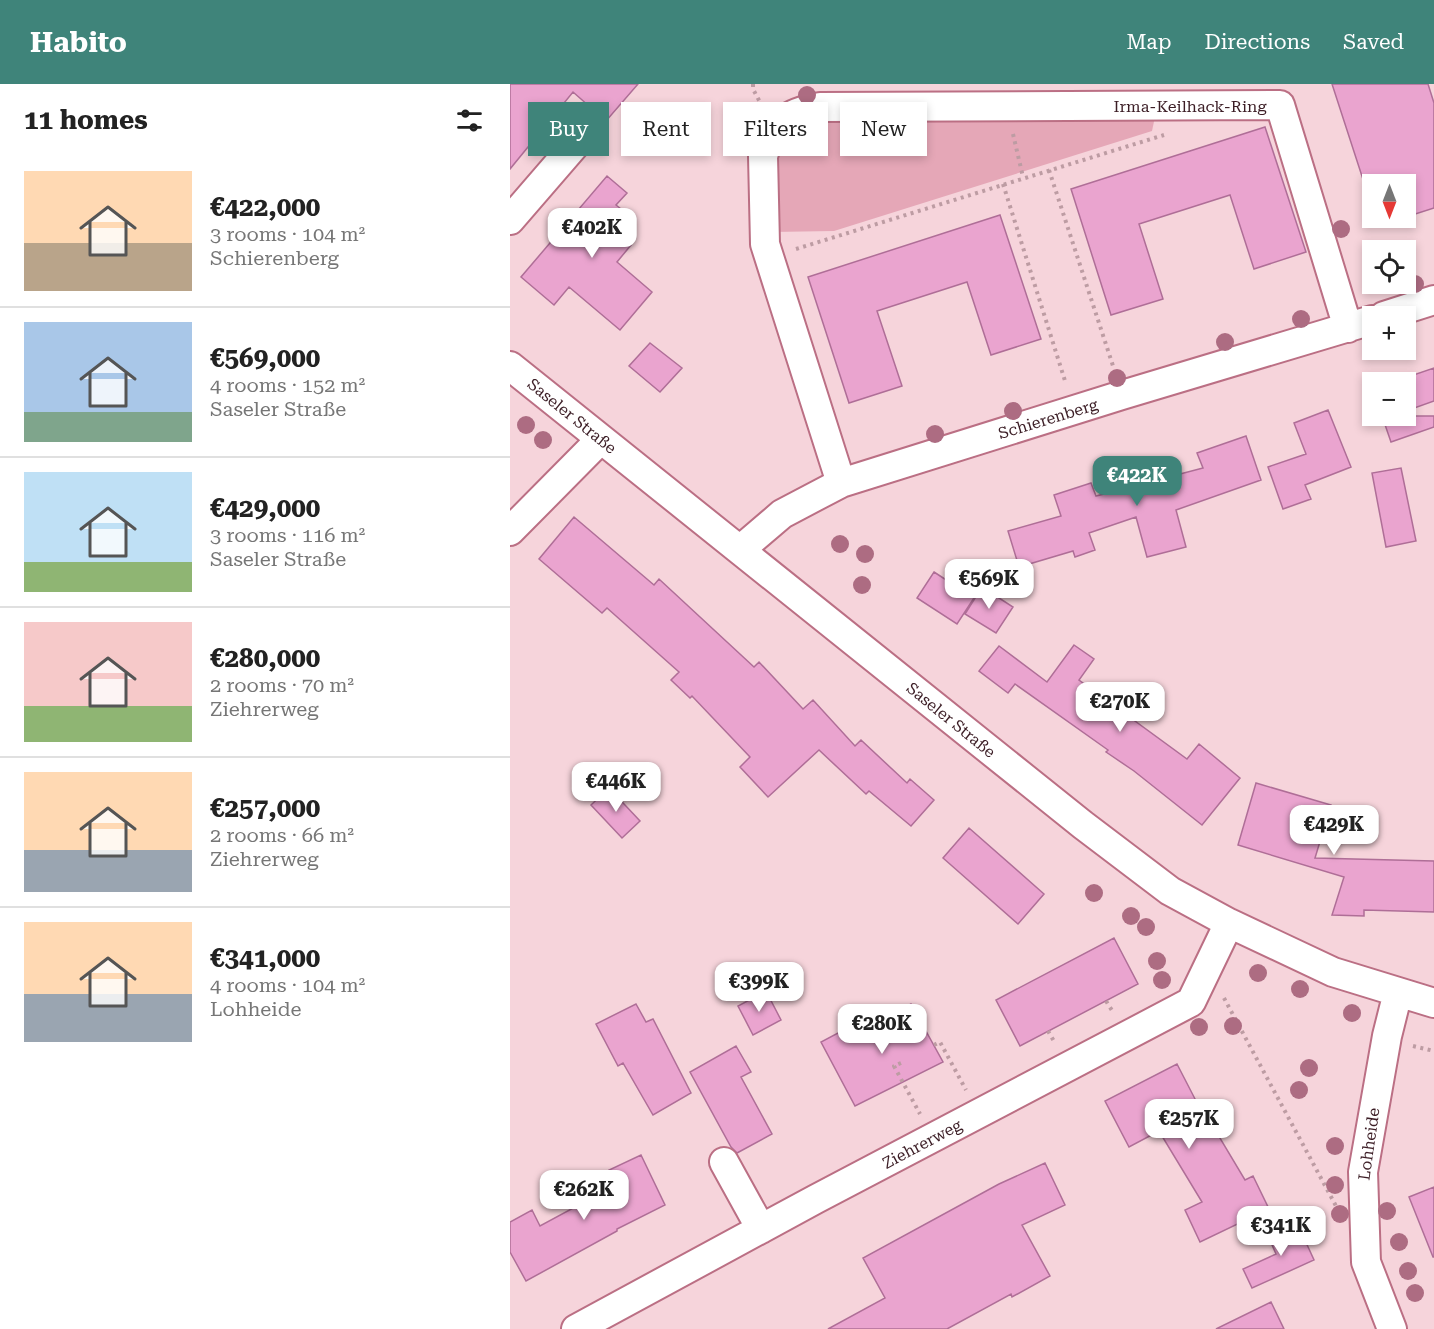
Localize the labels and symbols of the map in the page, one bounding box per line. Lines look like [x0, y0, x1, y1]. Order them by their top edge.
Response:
street label: Irma-Keilhack-Ring [1114, 97, 1267, 116]
north arrow [1362, 174, 1416, 228]
pin: €402K [550, 208, 634, 259]
street label: Saseler Straße [524, 374, 620, 458]
street label: Schierenberg [996, 395, 1101, 443]
pin: €422K [1095, 456, 1179, 507]
pin: €569K [947, 559, 1031, 610]
street label: Saseler Straße [903, 678, 999, 762]
pin: €270K [1078, 682, 1162, 733]
pin: €446K [574, 762, 658, 813]
pin: €429K [1292, 805, 1376, 856]
pin: €399K [717, 962, 801, 1013]
pin: €280K [840, 1004, 924, 1055]
pin: €257K [1147, 1099, 1231, 1150]
street label: Lohheide [1355, 1106, 1384, 1182]
street label: Ziehrerweg [879, 1115, 966, 1173]
pin: €262K [542, 1170, 626, 1221]
pin: €341K [1239, 1206, 1323, 1257]

